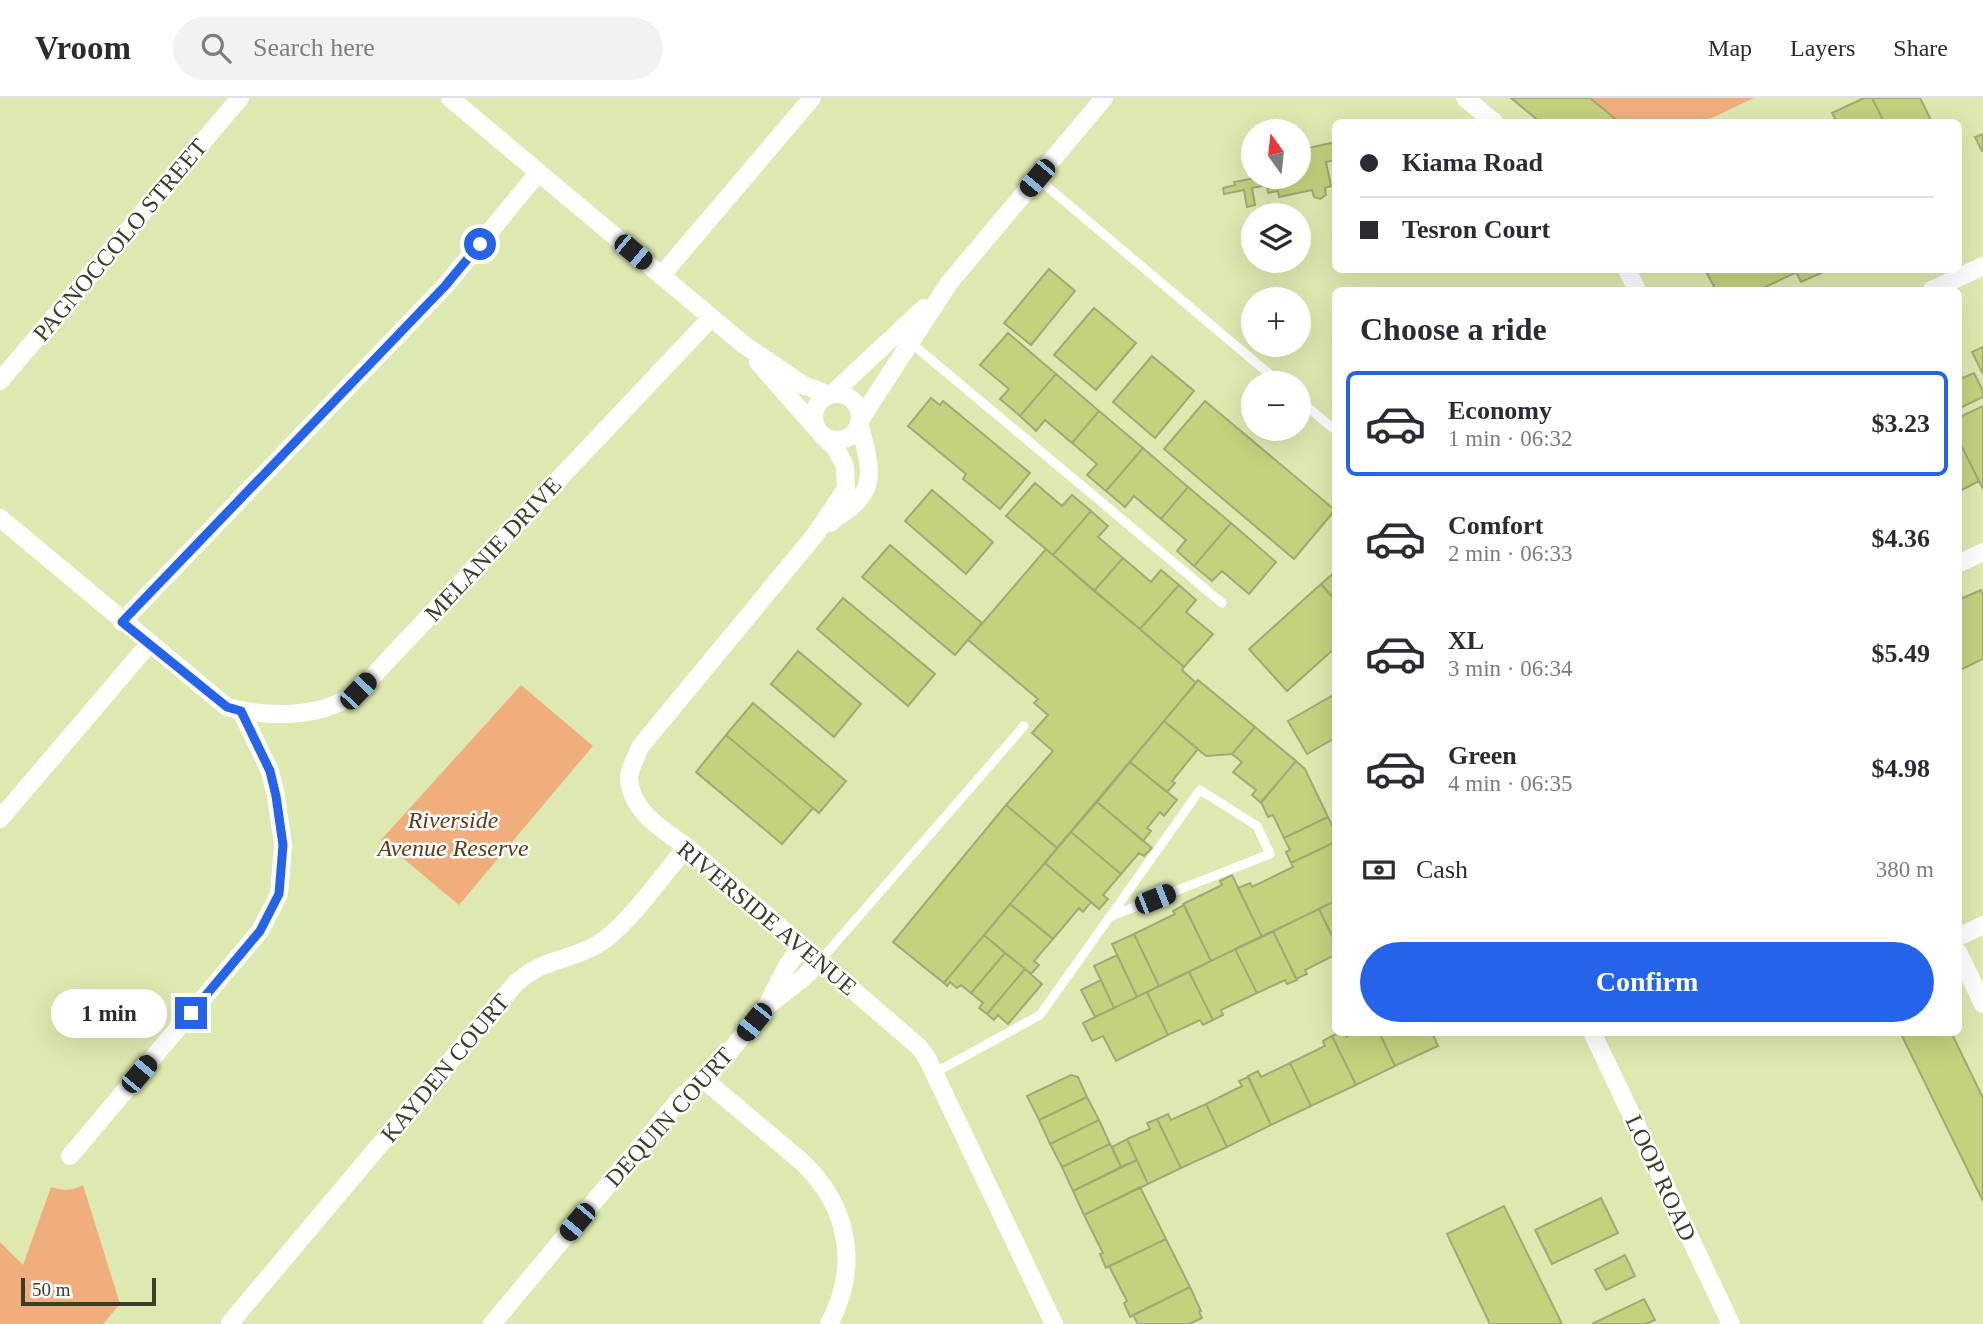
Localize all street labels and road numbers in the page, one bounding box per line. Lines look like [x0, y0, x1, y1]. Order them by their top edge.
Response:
street label: PAGNOCCOLO STREET [28, 133, 212, 346]
street label: MELANIE DRIVE [420, 472, 566, 626]
street label: RIVERSIDE AVENUE [672, 836, 862, 1000]
street label: KAYDEN COURT [376, 989, 515, 1147]
street label: DEQUIN COURT [600, 1042, 738, 1192]
street label: LOOP ROAD [1621, 1111, 1701, 1245]

